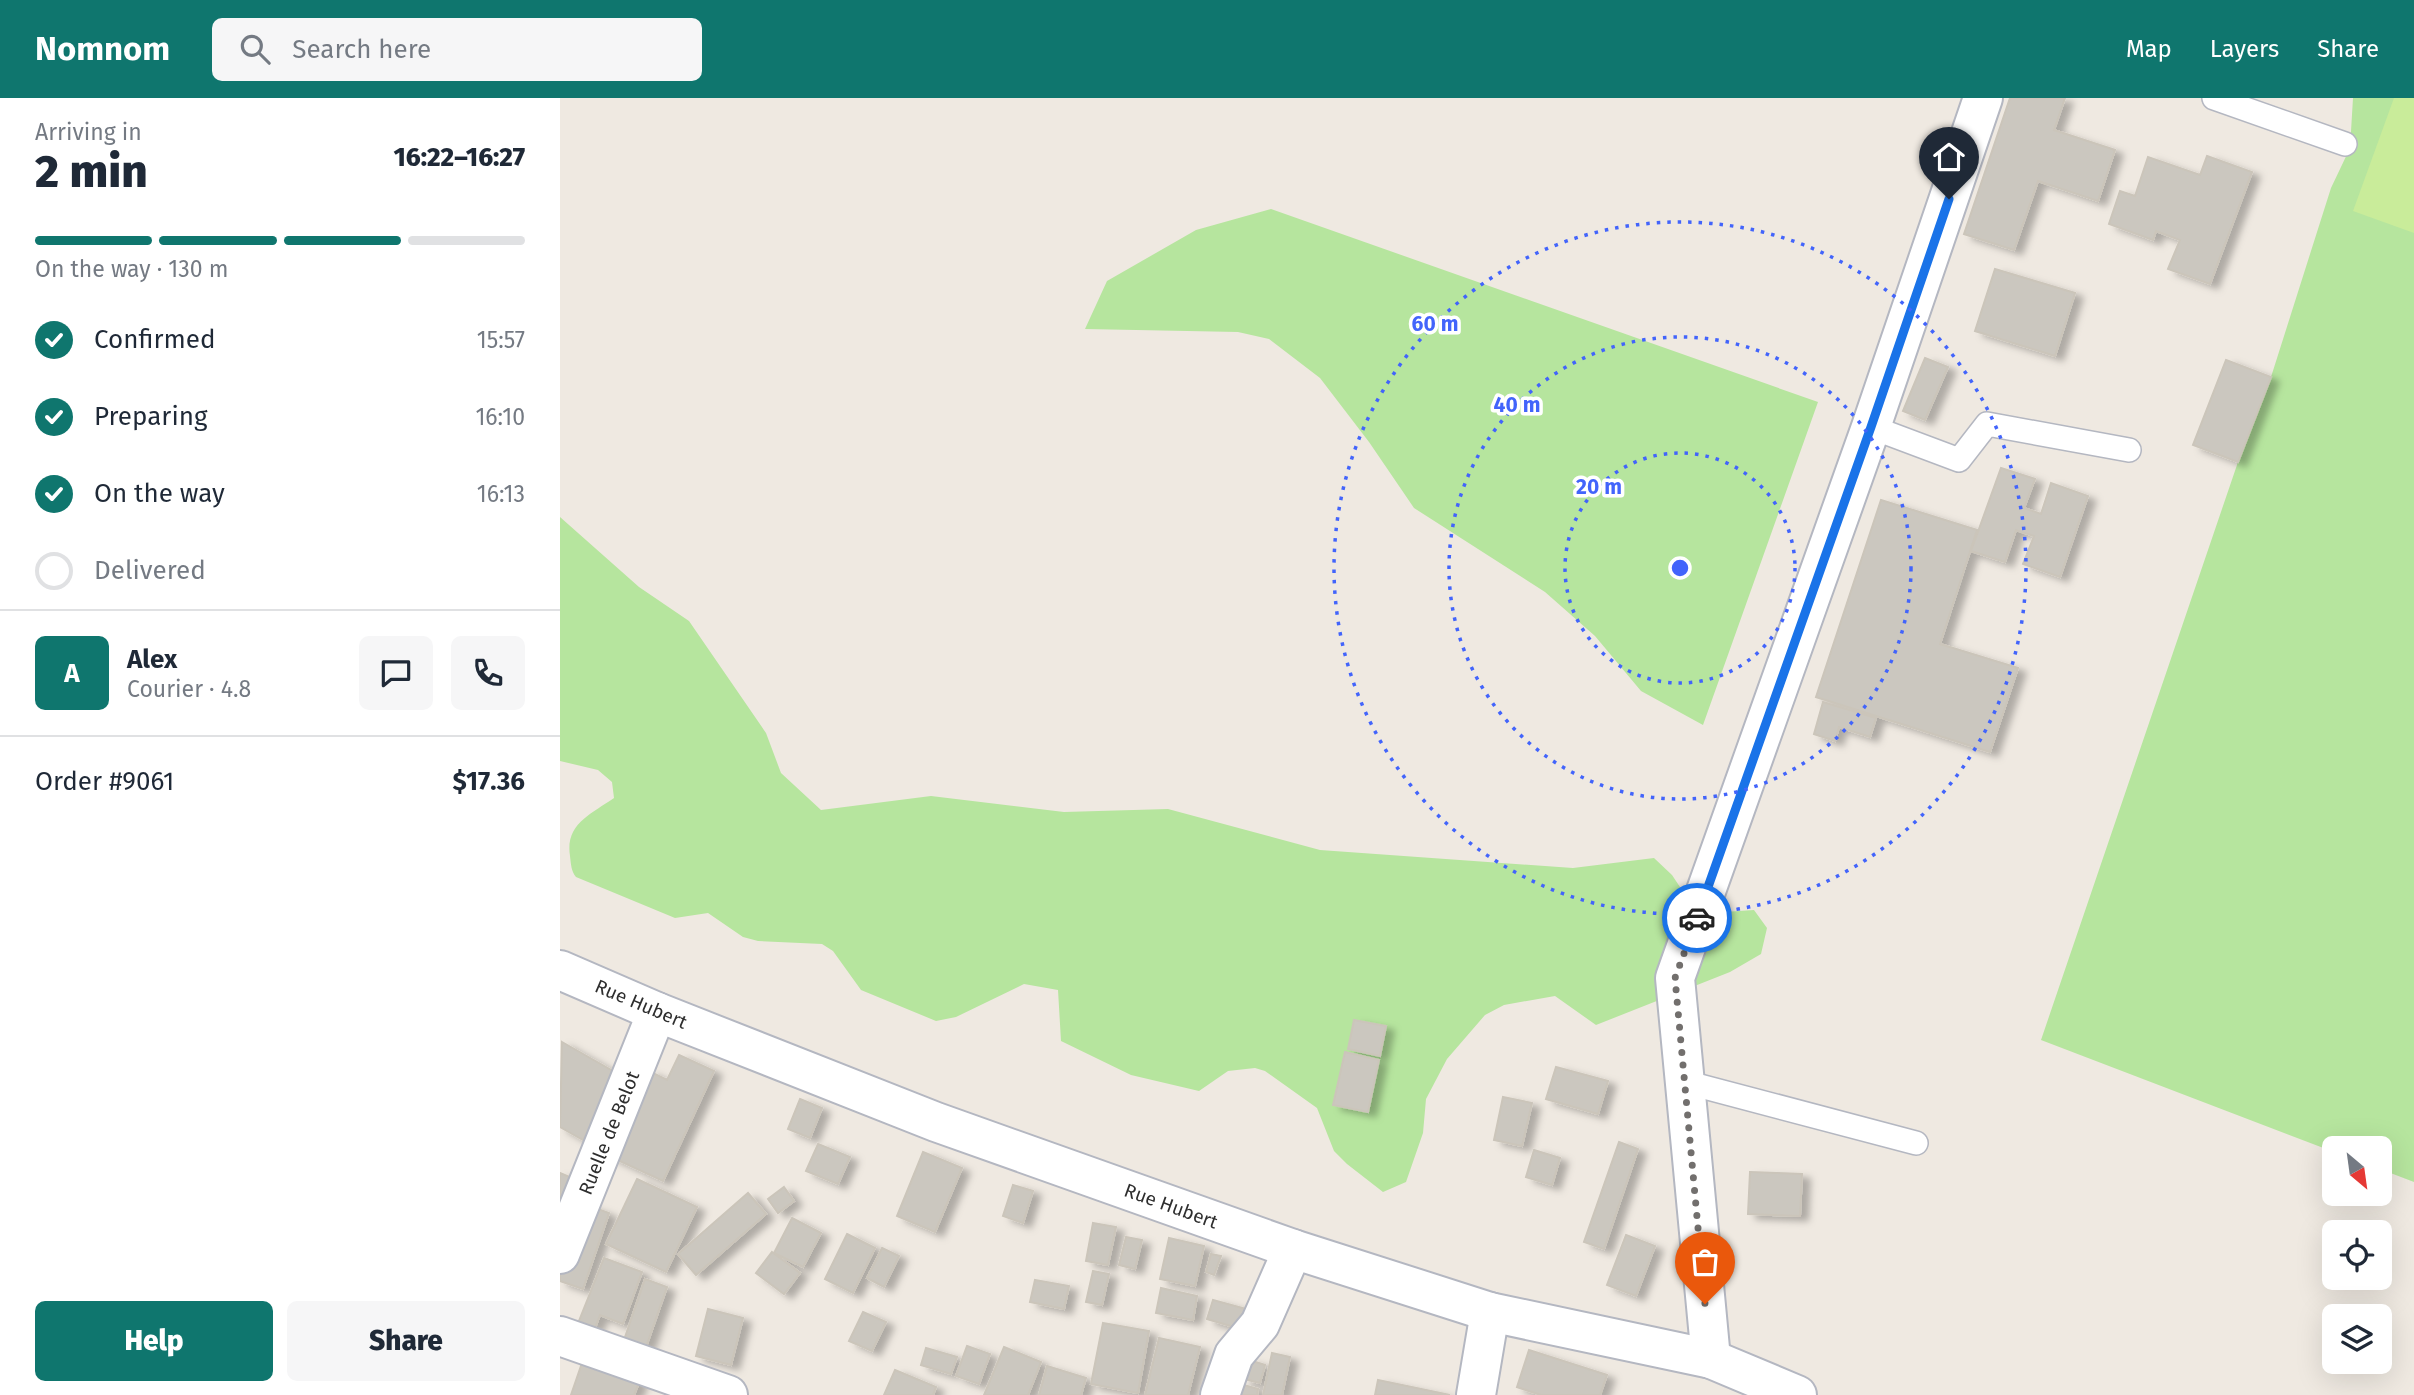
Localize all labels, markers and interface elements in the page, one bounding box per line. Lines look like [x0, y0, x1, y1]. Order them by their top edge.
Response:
search box [212, 18, 702, 81]
text: Nomnom [35, 29, 170, 69]
icon: search [236, 30, 274, 68]
text: Search here [292, 34, 431, 65]
text: Map [2126, 35, 2172, 63]
text: Layers [2210, 35, 2279, 63]
text: Share [2317, 35, 2379, 63]
text: Arriving in [35, 118, 142, 146]
pin [1919, 127, 1979, 199]
icon: home [1930, 138, 1968, 176]
text: 16:22–16:27 [394, 142, 525, 173]
text: 2 min [35, 144, 148, 199]
text: On the way · 130 m [35, 255, 228, 283]
text: 60 m [1412, 311, 1458, 337]
icon: check [35, 321, 73, 359]
text: Confirmed [94, 324, 215, 355]
text: 15:57 [477, 326, 525, 354]
text: 40 m [1494, 392, 1540, 418]
icon: check [35, 398, 73, 436]
text: Preparing [94, 401, 207, 432]
text: 16:10 [475, 403, 525, 431]
text: 20 m [1576, 474, 1622, 500]
icon: check [35, 475, 73, 513]
text: On the way [94, 478, 225, 509]
text: 16:13 [477, 480, 525, 508]
text: Delivered [94, 555, 206, 586]
centre of rings [1668, 556, 1692, 580]
button: chat [359, 636, 433, 710]
button: phone [451, 636, 525, 710]
text: Alex [127, 644, 177, 675]
text: A [64, 658, 80, 689]
text: Courier · 4.8 [127, 675, 251, 703]
text: Order #9061 [35, 766, 174, 797]
text: $17.36 [453, 766, 525, 797]
courier [1662, 883, 1732, 953]
icon: car [1678, 899, 1716, 937]
street label: Rue Hubert [592, 974, 691, 1034]
street label: Ruelle de Belot [574, 1068, 644, 1198]
north arrow [2322, 1136, 2392, 1206]
map controls [2322, 1136, 2392, 1374]
street label: Rue Hubert [1121, 1178, 1221, 1234]
button: locate [2322, 1220, 2392, 1290]
pin [1675, 1232, 1735, 1304]
icon: bag [1686, 1243, 1724, 1281]
button: Help [35, 1301, 273, 1381]
button: Share [287, 1301, 525, 1381]
button: layers [2322, 1304, 2392, 1374]

